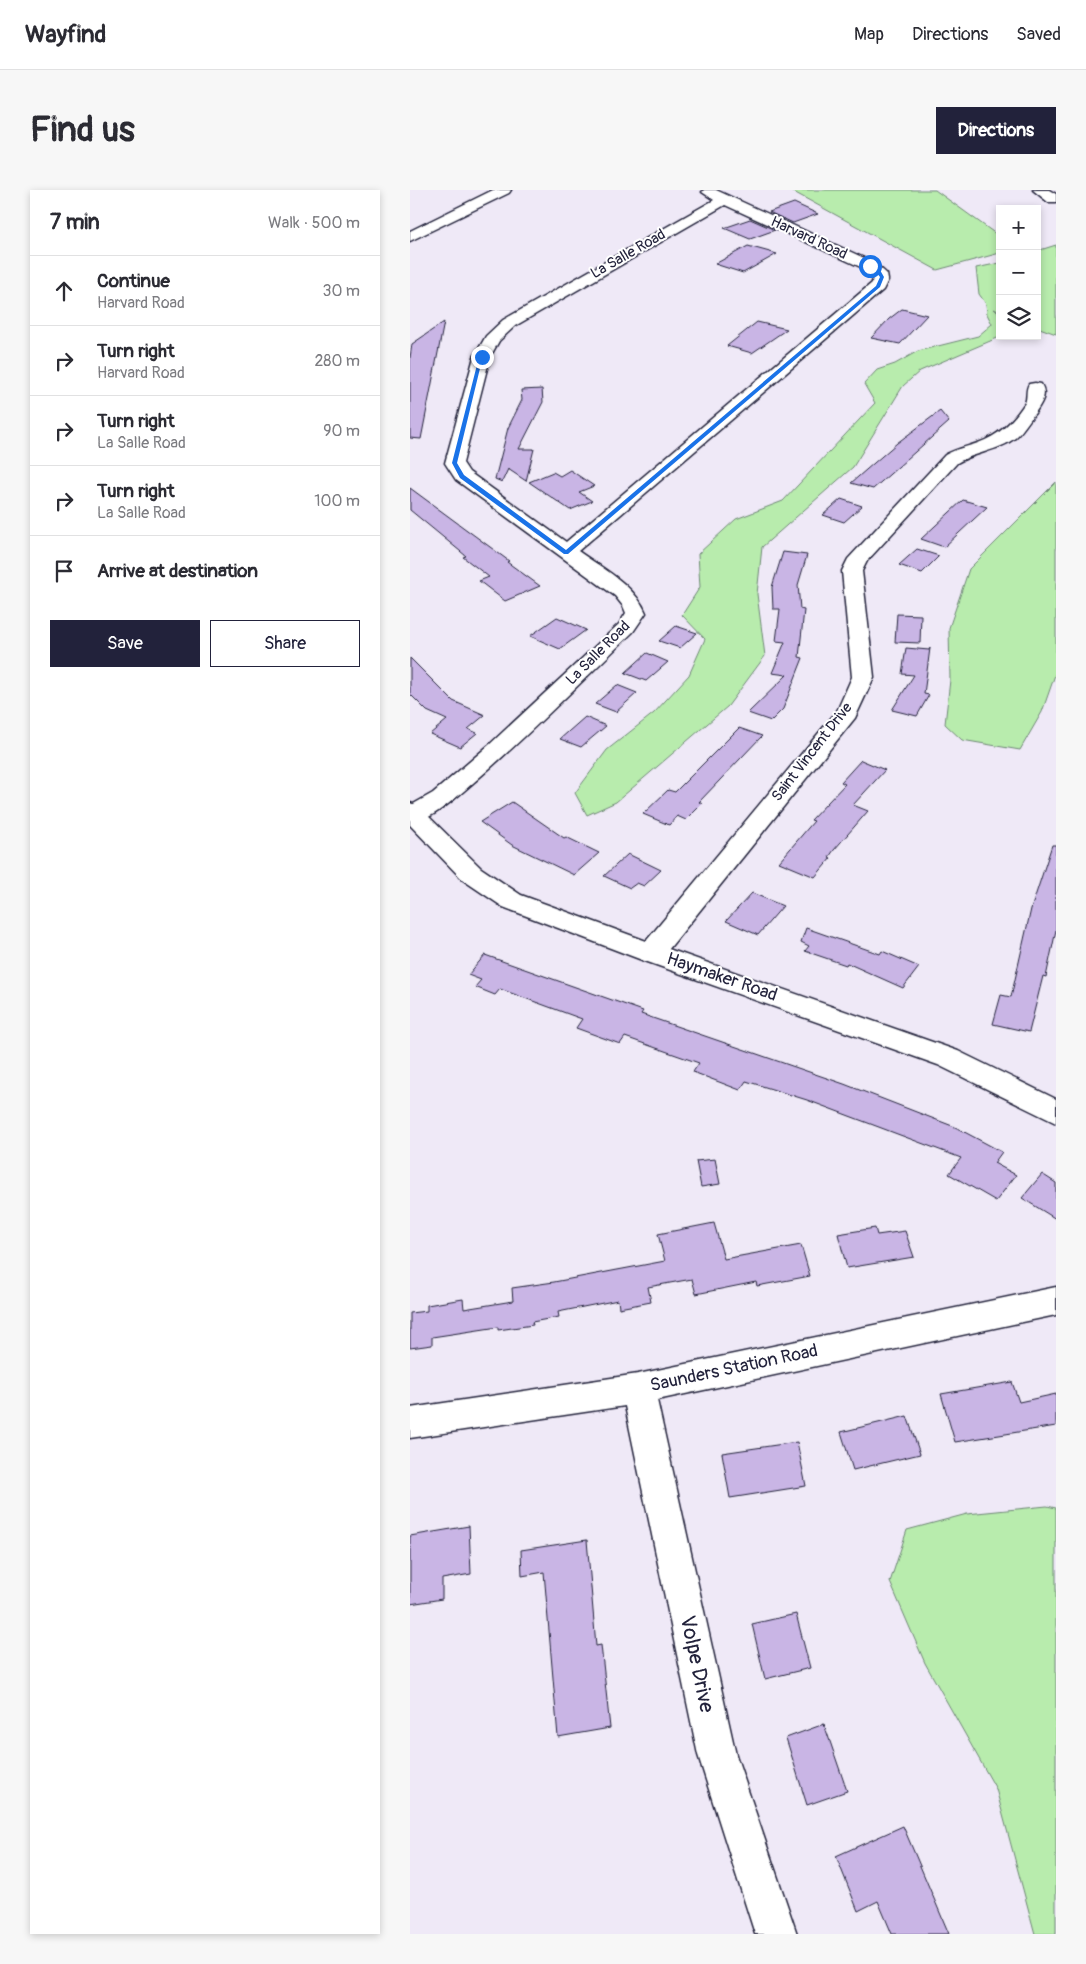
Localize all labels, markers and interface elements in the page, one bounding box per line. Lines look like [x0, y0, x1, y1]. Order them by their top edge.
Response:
text: Wayfind [25, 20, 106, 49]
text: Map [854, 23, 884, 46]
text: Directions [912, 23, 988, 46]
text: Saved [1016, 23, 1061, 46]
button: Directions [936, 107, 1056, 154]
text: Find us [30, 108, 135, 152]
map controls [996, 205, 1041, 340]
button: + [996, 205, 1041, 250]
text: 7 min [50, 209, 100, 236]
street label: Harvard Road [768, 212, 850, 264]
text: Walk · 500 m [268, 213, 360, 233]
street label: La Salle Road [587, 225, 669, 283]
button: − [996, 250, 1041, 295]
route start [859, 255, 882, 278]
text: Continue [97, 269, 170, 293]
icon: ahead [50, 277, 78, 305]
text: 30 m [322, 281, 360, 301]
text: Harvard Road [97, 293, 185, 313]
button: layers [996, 295, 1041, 340]
text: Turn right [97, 339, 175, 363]
route end [471, 346, 494, 369]
icon: right [50, 347, 78, 375]
text: 280 m [314, 351, 360, 371]
text: Harvard Road [97, 363, 185, 383]
text: Turn right [97, 409, 175, 433]
icon: right [50, 417, 78, 445]
text: 90 m [323, 421, 360, 441]
text: La Salle Road [97, 433, 186, 453]
text: Turn right [97, 479, 175, 503]
icon: right [50, 487, 78, 515]
text: 100 m [314, 491, 360, 511]
text: La Salle Road [97, 503, 186, 523]
icon: arrive [50, 557, 78, 585]
text: Arrive at destination [97, 559, 258, 583]
street label: La Salle Road [562, 617, 634, 689]
button: Save [50, 620, 200, 667]
button: Share [210, 620, 360, 667]
street label: Saint Vincent Drive [767, 698, 857, 805]
street label: Haymaker Road [664, 947, 780, 1007]
street label: Saunders Station Road [648, 1339, 820, 1397]
street label: Volpe Drive [674, 1613, 721, 1716]

